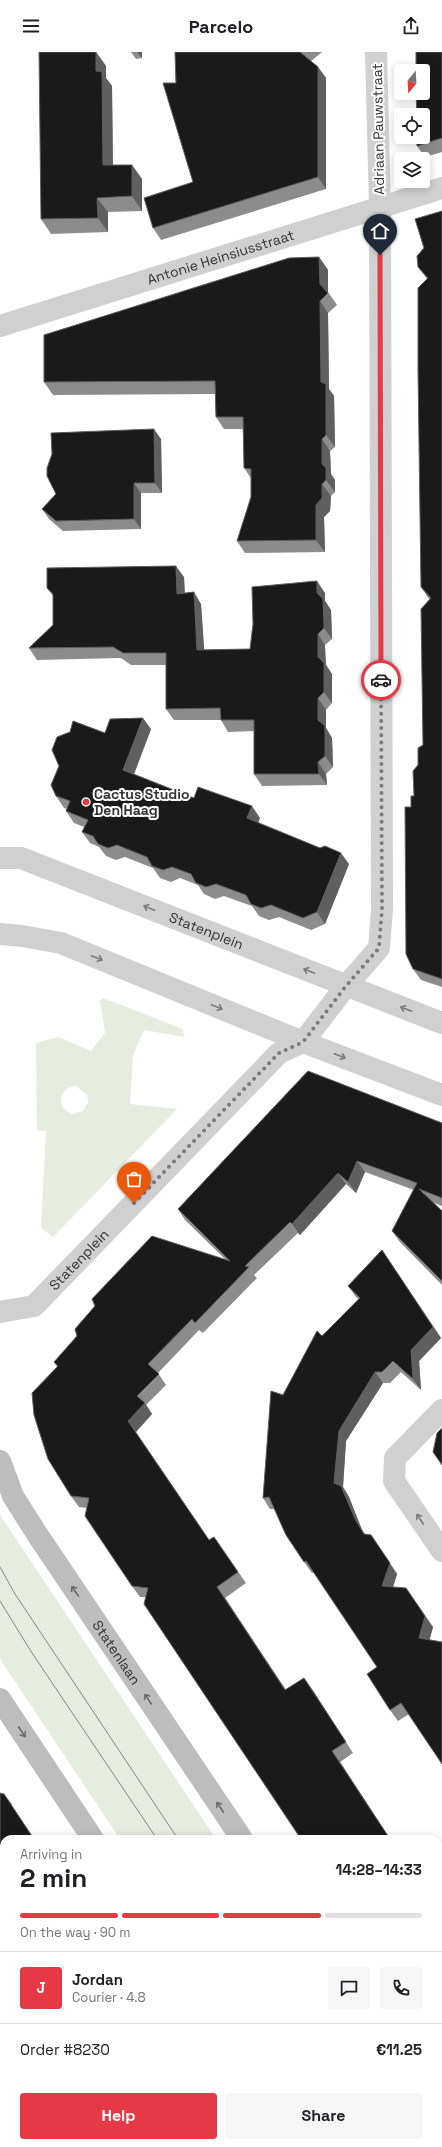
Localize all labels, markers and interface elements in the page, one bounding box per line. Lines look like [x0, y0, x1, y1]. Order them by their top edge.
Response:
icon: menu [20, 15, 42, 37]
text: Parcelo [189, 15, 253, 38]
icon: share [400, 15, 422, 37]
street label: Adriaan Pauwstraat [368, 63, 388, 195]
north arrow [394, 64, 430, 100]
map controls [394, 64, 430, 188]
button: locate [394, 108, 430, 144]
button: layers [394, 152, 430, 188]
pin [363, 214, 397, 255]
icon: home [369, 220, 391, 242]
street label: Antonie Heinsiusstraat [145, 226, 296, 289]
courier [361, 660, 401, 700]
icon: car [370, 669, 392, 691]
place label: Cactus Studio Den Haag [94, 785, 190, 819]
marker: Cactus Studio Den Haag [81, 797, 91, 807]
one-way arrow [144, 904, 156, 912]
street label: Statenplein [166, 908, 246, 953]
one-way arrow [91, 955, 103, 962]
one-way arrow [304, 967, 316, 975]
one-way arrow [211, 1004, 223, 1011]
one-way arrow [400, 1005, 412, 1013]
one-way arrow [333, 1052, 345, 1060]
pin [117, 1162, 151, 1203]
icon: bag [123, 1168, 145, 1190]
street label: Statenplein [45, 1225, 113, 1294]
one-way arrow [416, 1514, 424, 1525]
one-way arrow [71, 1586, 79, 1597]
street label: Statenlaan [89, 1617, 145, 1688]
one-way arrow [144, 1694, 152, 1705]
one-way arrow [18, 1726, 26, 1738]
one-way arrow [216, 1801, 224, 1812]
text: Arriving in [20, 1846, 82, 1863]
text: 14:28–14:33 [336, 1860, 422, 1879]
text: 2 min [20, 1861, 87, 1895]
text: On the way · 90 m [20, 1924, 131, 1941]
button: chat [328, 1967, 370, 2009]
button: phone [380, 1967, 422, 2009]
text: Jordan [72, 1970, 123, 1989]
text: J [36, 1978, 46, 1997]
text: Courier · 4.8 [72, 1989, 146, 2006]
text: Order #8230 [20, 2040, 110, 2059]
text: €11.25 [376, 2040, 422, 2059]
button: Help [20, 2093, 217, 2139]
button: Share [225, 2093, 422, 2139]

